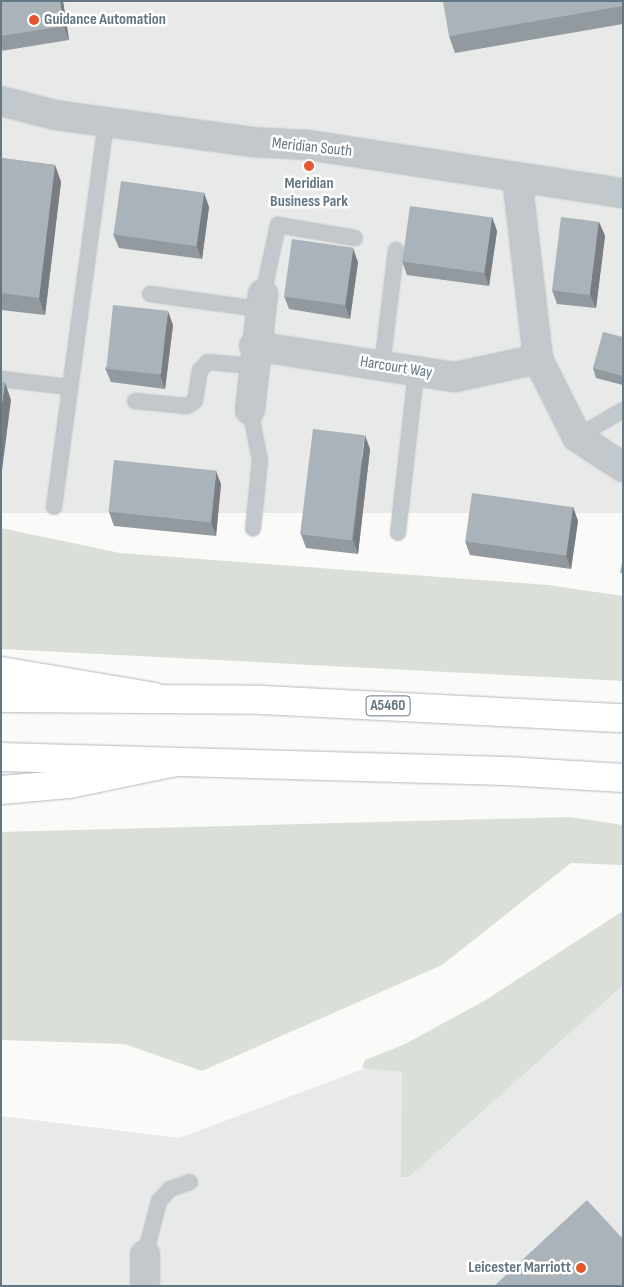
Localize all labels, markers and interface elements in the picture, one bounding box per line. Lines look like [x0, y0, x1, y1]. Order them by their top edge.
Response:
place label: Guidance Automation [44, 10, 166, 30]
marker: Guidance Automation [28, 14, 40, 26]
street label: Meridian South [271, 134, 353, 162]
marker: Meridian Business Park [303, 160, 315, 172]
place label: Meridian Business Park [270, 174, 348, 212]
street label: Harcourt Way [359, 353, 433, 383]
road number: A5460 [366, 694, 410, 718]
place label: Leicester Marriott [468, 1258, 571, 1278]
marker: Leicester Marriott [575, 1262, 587, 1274]

